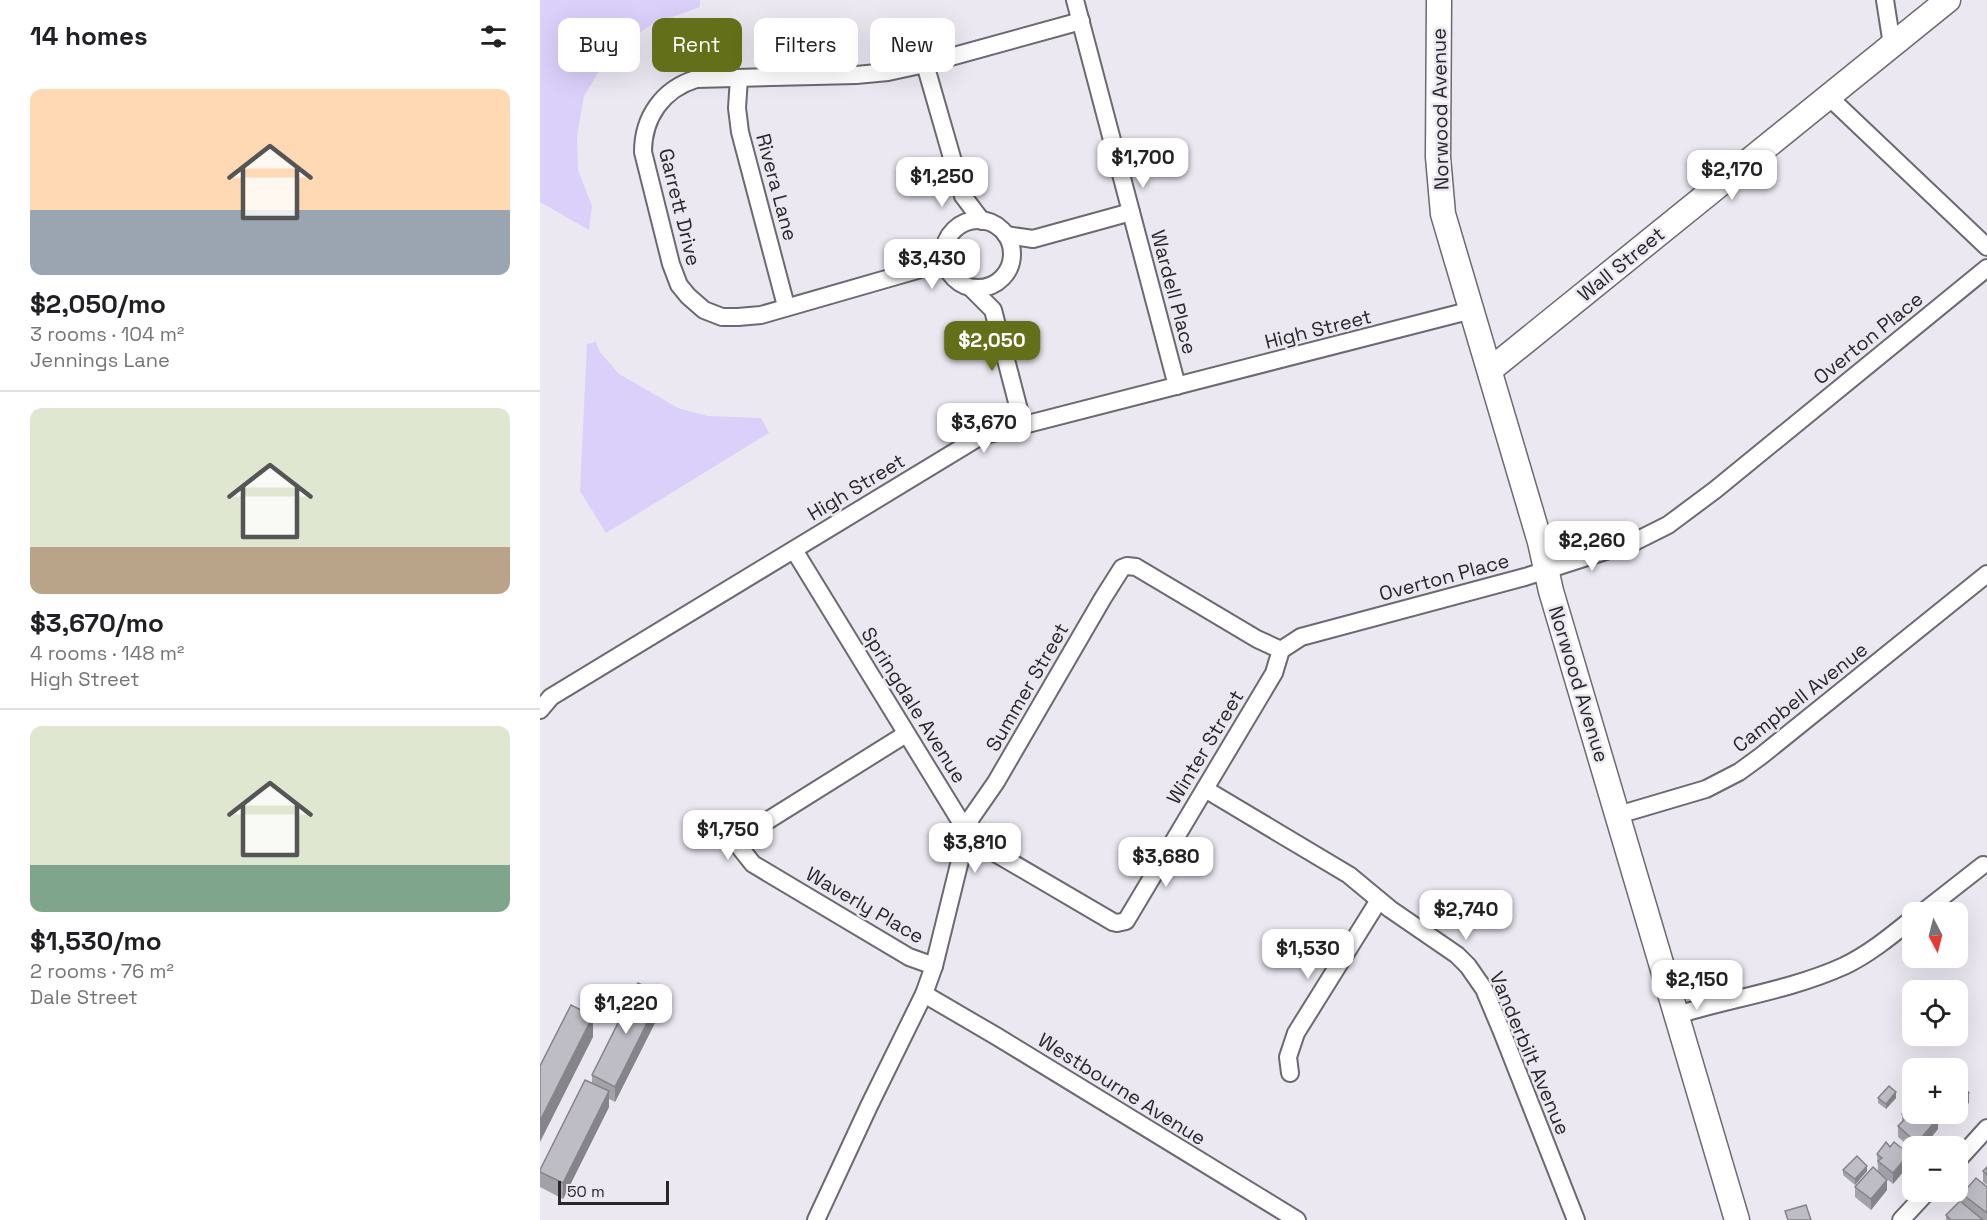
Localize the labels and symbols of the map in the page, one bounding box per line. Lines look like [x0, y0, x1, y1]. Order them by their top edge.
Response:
street label: Norwood Avenue [1426, 28, 1454, 190]
street label: Rivera Lane [750, 130, 804, 244]
pin: $1,700 [1094, 138, 1192, 189]
street label: Garrett Drive [653, 146, 707, 268]
pin: $2,170 [1683, 150, 1781, 201]
pin: $1,250 [893, 157, 991, 208]
street label: Wall Street [1572, 221, 1670, 307]
street label: Wardell Place [1145, 227, 1203, 357]
pin: $3,430 [883, 239, 981, 290]
street label: Overton Place [1808, 286, 1928, 390]
street label: High Street [1262, 303, 1374, 355]
pin: $2,050 [943, 321, 1041, 372]
pin: $3,670 [935, 403, 1033, 454]
street label: High Street [802, 448, 910, 526]
pin: $2,260 [1543, 521, 1641, 572]
street label: Overton Place [1376, 547, 1512, 607]
street label: Norwood Avenue [1543, 603, 1615, 765]
street label: Summer Street [980, 618, 1074, 756]
street label: Springdale Avenue [855, 622, 973, 788]
street label: Campbell Avenue [1727, 636, 1873, 758]
street label: Winter Street [1161, 685, 1249, 809]
pin: $1,750 [679, 810, 777, 861]
pin: $3,810 [926, 823, 1024, 874]
pin: $3,680 [1117, 837, 1215, 888]
street label: Waverly Place [801, 861, 929, 949]
pin: $2,740 [1417, 890, 1515, 941]
north arrow [1902, 902, 1968, 968]
pin: $1,530 [1259, 929, 1357, 980]
pin: $2,150 [1648, 960, 1746, 1011]
street label: Vanderbilt Avenue [1484, 967, 1576, 1139]
pin: $1,220 [577, 984, 675, 1035]
street label: Westbourne Avenue [1033, 1027, 1211, 1151]
scale bar [558, 1178, 669, 1206]

